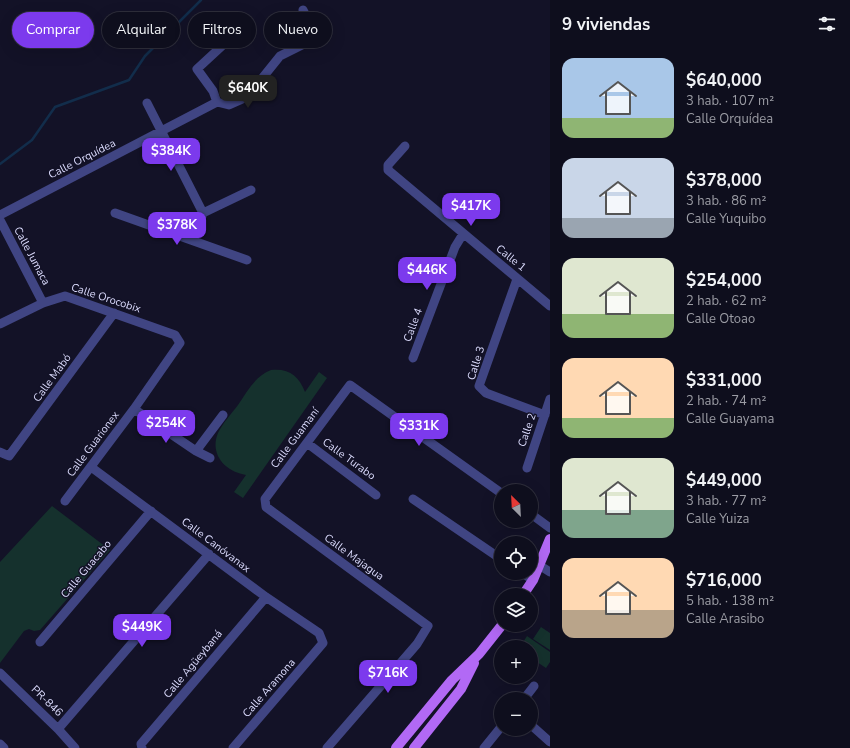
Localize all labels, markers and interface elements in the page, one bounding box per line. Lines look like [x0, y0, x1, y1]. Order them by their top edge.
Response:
chip: Comprar [12, 12, 94, 48]
chip: Alquilar [102, 12, 180, 48]
chip: Filtros [188, 12, 256, 48]
chip: Nuevo [264, 12, 332, 48]
text: 9 viviendas [562, 13, 650, 36]
icon: filters [816, 13, 838, 35]
text: $640,000 [686, 69, 762, 92]
icon: home [594, 74, 642, 122]
pin: $640K [220, 75, 276, 109]
text: $640K [228, 79, 268, 97]
text: 3 hab. · 107 m² [686, 92, 774, 110]
text: Calle Orquídea [686, 110, 773, 128]
street label: Calle Orquídea [46, 136, 118, 182]
pin: $384K [143, 138, 199, 172]
text: $384K [151, 142, 191, 160]
text: $378,000 [686, 169, 762, 192]
icon: home [594, 174, 642, 222]
text: 3 hab. · 86 m² [686, 192, 766, 210]
pin: $417K [443, 193, 499, 227]
text: $417K [451, 197, 491, 215]
text: Calle Yuquibo [686, 210, 766, 228]
pin: $378K [149, 212, 205, 246]
text: $378K [157, 216, 197, 234]
street label: Calle Jumaca [10, 224, 54, 288]
street label: Calle 1 [493, 241, 529, 275]
pin: $446K [399, 257, 455, 291]
text: $446K [407, 261, 447, 279]
text: $254,000 [686, 269, 762, 292]
icon: home [594, 274, 642, 322]
street label: Calle Orocobix [69, 280, 143, 316]
text: 2 hab. · 62 m² [686, 292, 766, 310]
street label: Calle 4 [400, 306, 426, 344]
text: Calle Otoao [686, 310, 755, 328]
street label: Calle 3 [464, 344, 488, 382]
street label: Calle Mabó [29, 351, 75, 405]
text: $331,000 [686, 369, 762, 392]
icon: home [594, 374, 642, 422]
text: 2 hab. · 74 m² [686, 392, 766, 410]
street label: Calle Guamaní [267, 403, 324, 471]
street label: Calle Guarionex [63, 408, 123, 480]
pin: $254K [138, 410, 194, 444]
text: Calle Guayama [686, 410, 774, 428]
street label: Calle 2 [514, 411, 540, 449]
pin: $331K [391, 413, 447, 447]
text: $254K [146, 414, 186, 432]
text: $331K [399, 417, 439, 435]
street label: Calle Turabo [319, 435, 379, 483]
text: $449,000 [686, 469, 762, 492]
icon: home [594, 474, 642, 522]
north arrow [494, 484, 538, 528]
map controls [494, 484, 538, 736]
text: 3 hab. · 77 m² [686, 492, 766, 510]
text: Calle Yuiza [686, 510, 749, 528]
street label: Calle Canóvanax [178, 514, 254, 576]
street label: Calle Majagua [321, 530, 387, 584]
button: locate [494, 536, 538, 580]
street label: Calle Guacabo [57, 537, 115, 601]
text: $716,000 [686, 569, 762, 592]
icon: home [594, 574, 642, 622]
button: layers [494, 588, 538, 632]
text: 5 hab. · 138 m² [686, 592, 774, 610]
text: Calle Arasibo [686, 610, 764, 628]
pin: $449K [114, 614, 170, 648]
text: $449K [122, 618, 162, 636]
street label: Calle Agüeybaná [160, 627, 226, 701]
button: + [494, 640, 538, 684]
street label: Calle Aramona [239, 655, 299, 721]
pin: $716K [360, 660, 416, 694]
text: $716K [368, 664, 408, 682]
street label: PR-846 [28, 682, 66, 720]
button: − [494, 692, 538, 736]

